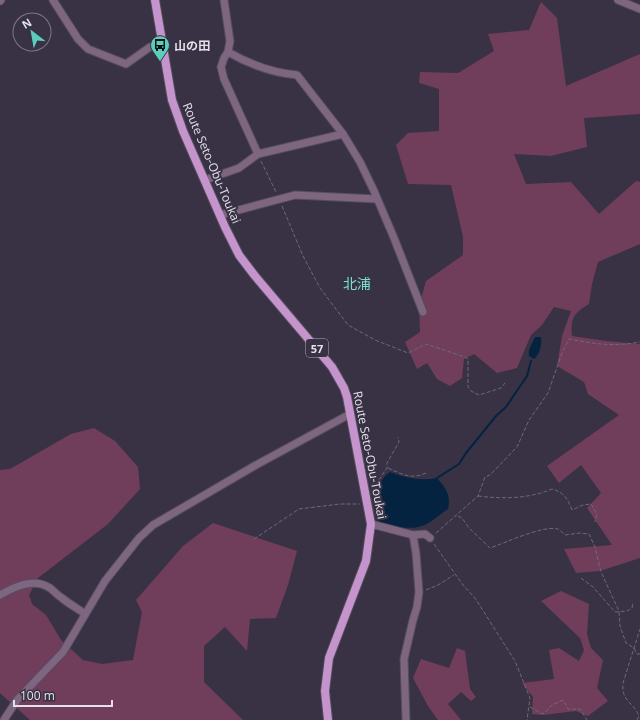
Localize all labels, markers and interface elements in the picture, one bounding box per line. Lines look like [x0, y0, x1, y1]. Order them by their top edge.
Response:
north arrow [12, 12, 52, 52]
text: N [19, 14, 34, 32]
bus stop icon: 山の田 [149, 34, 171, 62]
place label: 山の田 [174, 37, 210, 54]
street label: Route Seto-Obu-Toukai [179, 100, 245, 226]
district label: 北浦 [343, 274, 371, 293]
road number: 57 [306, 339, 328, 357]
street label: Route Seto-Obu-Toukai [349, 390, 391, 520]
scale bar [14, 682, 112, 708]
text: 100 m [20, 687, 55, 704]

